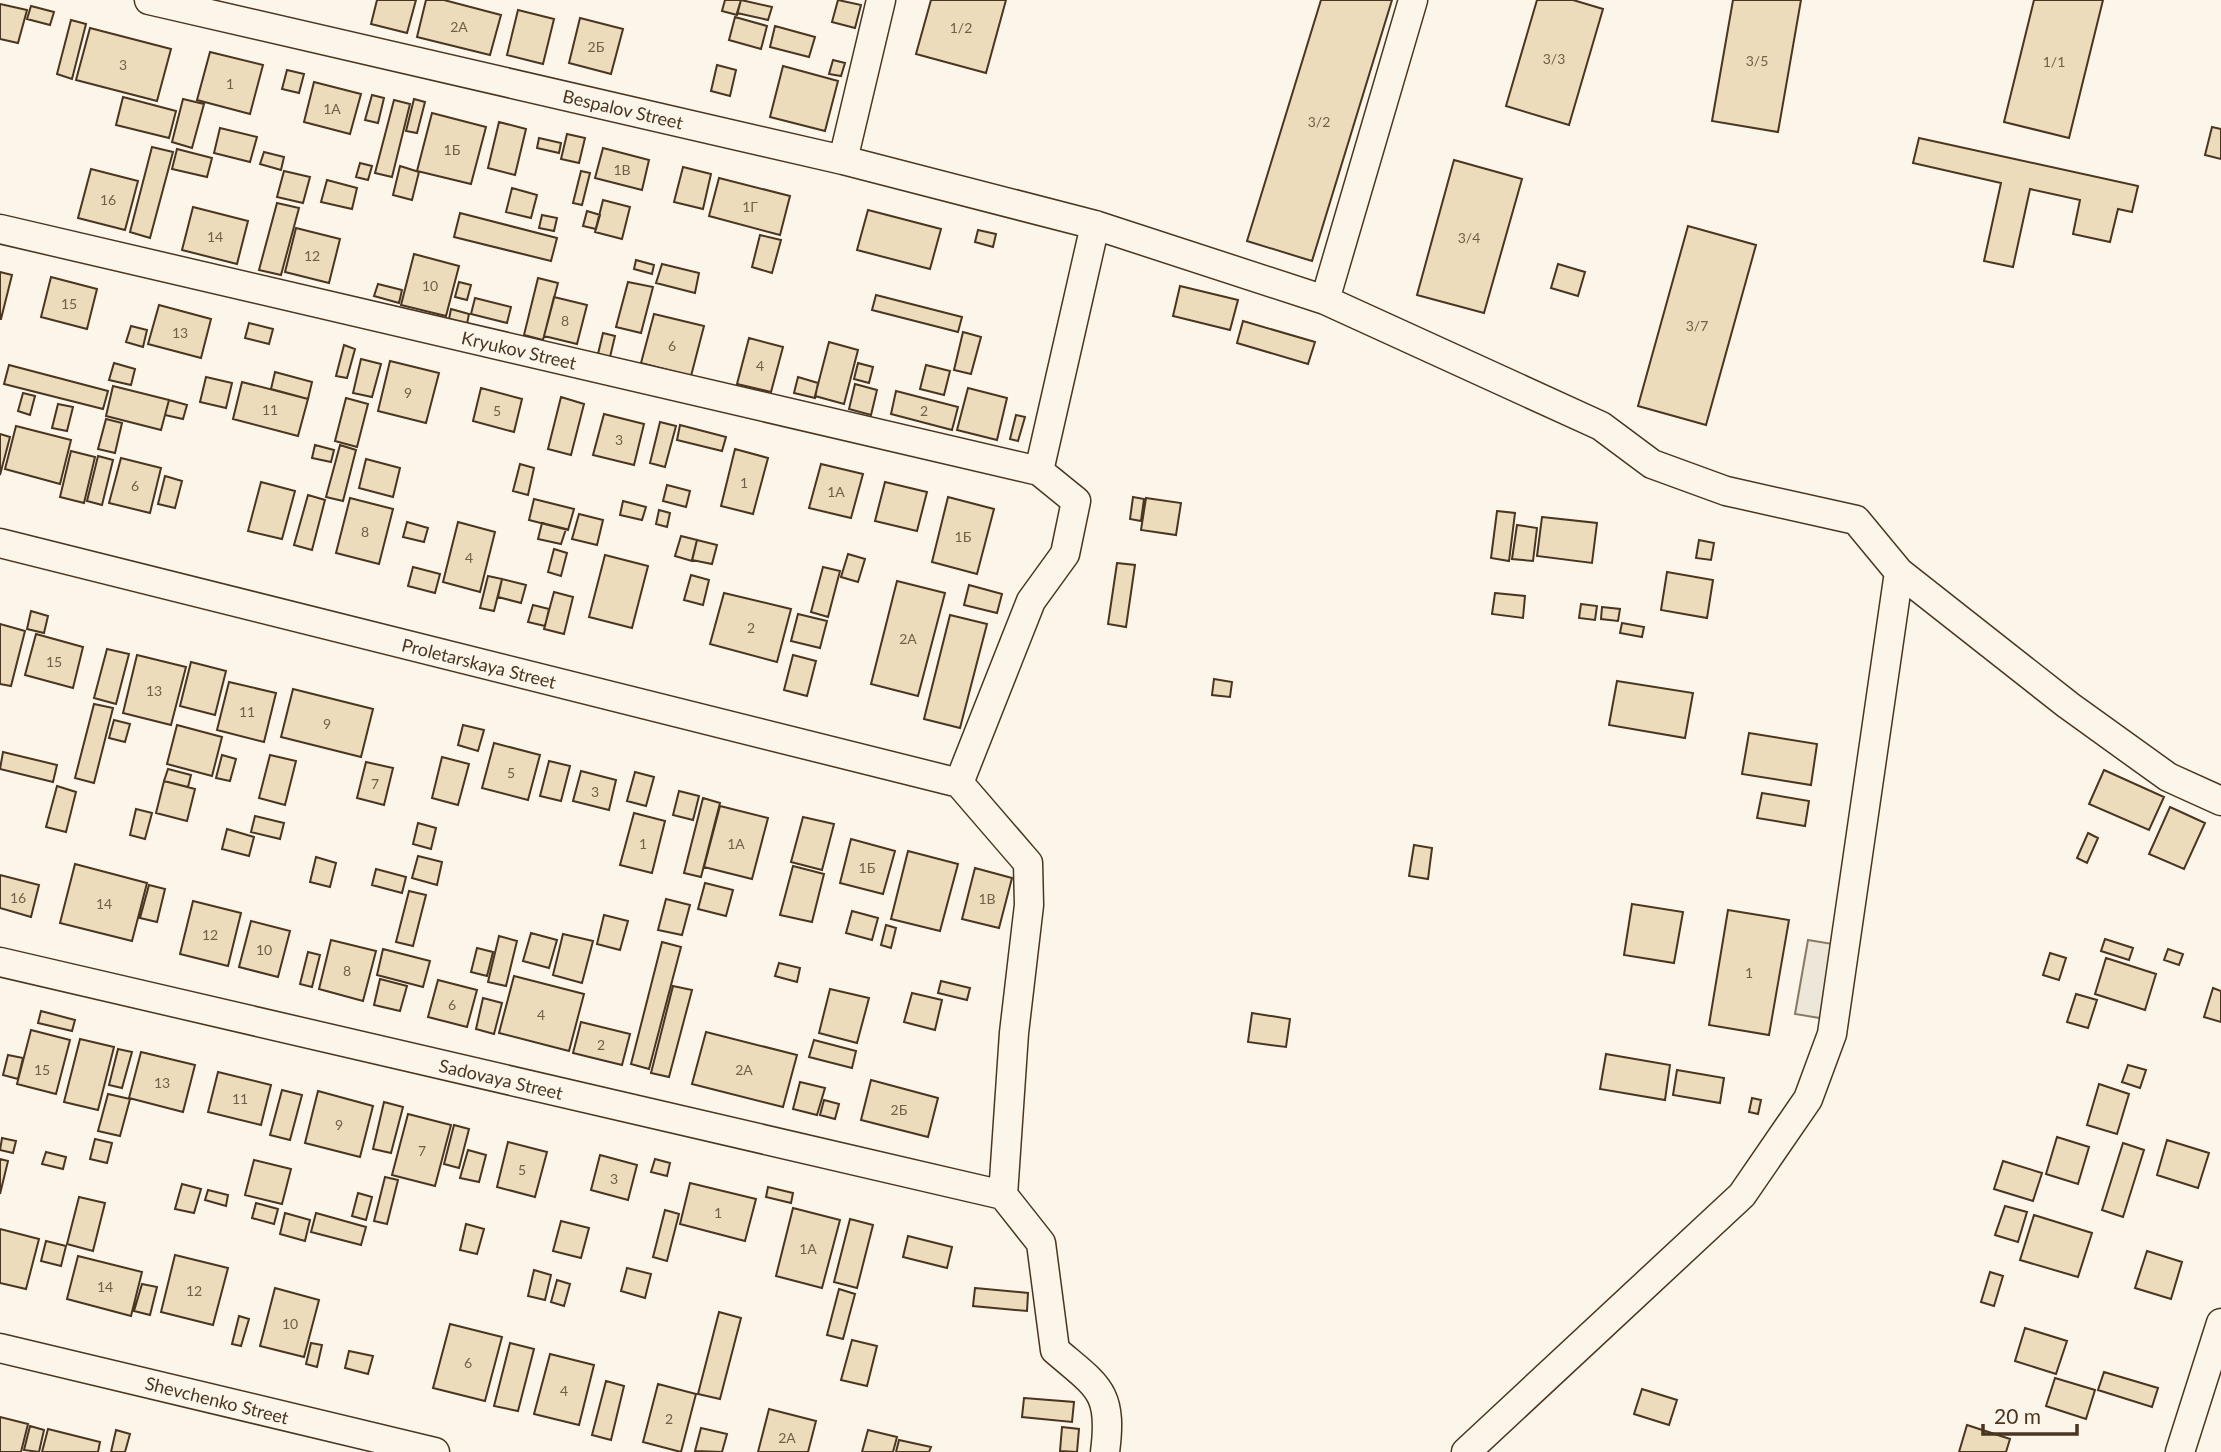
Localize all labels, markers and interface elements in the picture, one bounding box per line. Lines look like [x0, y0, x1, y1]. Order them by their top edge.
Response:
house number: 2А [450, 18, 468, 35]
house number: 1/2 [950, 19, 972, 36]
house number: 2Б [588, 38, 605, 55]
house number: 3/3 [1543, 50, 1565, 67]
house number: 3/5 [1746, 52, 1768, 69]
house number: 1/1 [2043, 53, 2065, 70]
house number: 3 [119, 56, 127, 73]
house number: 1 [226, 75, 234, 92]
street label: Bespalov Street [561, 84, 686, 134]
house number: 1А [323, 100, 341, 117]
house number: 3/2 [1308, 113, 1330, 130]
house number: 1Б [444, 141, 461, 158]
house number: 1В [613, 161, 631, 178]
house number: 16 [100, 191, 116, 208]
house number: 1Г [742, 198, 758, 215]
house number: 14 [207, 228, 223, 245]
house number: 3/4 [1458, 229, 1480, 246]
house number: 12 [304, 247, 320, 264]
house number: 10 [422, 277, 438, 294]
house number: 15 [61, 295, 77, 312]
house number: 8 [561, 312, 569, 329]
house number: 3/7 [1686, 317, 1708, 334]
house number: 13 [172, 324, 188, 341]
street label: Kryukov Street [459, 326, 579, 374]
house number: 6 [668, 337, 676, 354]
house number: 4 [756, 357, 764, 374]
house number: 9 [404, 384, 412, 401]
house number: 11 [262, 401, 278, 418]
house number: 5 [493, 402, 501, 419]
house number: 2 [920, 402, 928, 419]
house number: 3 [615, 431, 623, 448]
house number: 1 [740, 474, 748, 491]
house number: 6 [131, 477, 139, 494]
house number: 1А [827, 483, 845, 500]
house number: 8 [361, 523, 369, 540]
house number: 1Б [955, 528, 972, 545]
house number: 4 [465, 549, 473, 566]
house number: 2 [747, 619, 755, 636]
house number: 2А [899, 630, 917, 647]
street label: Proletarskaya Street [400, 633, 559, 693]
house number: 15 [46, 653, 62, 670]
house number: 13 [146, 682, 162, 699]
house number: 11 [239, 703, 255, 720]
house number: 9 [323, 715, 331, 732]
house number: 5 [507, 764, 515, 781]
house number: 7 [371, 775, 379, 792]
house number: 3 [591, 783, 599, 800]
house number: 1 [639, 835, 647, 852]
house number: 1А [727, 835, 745, 852]
house number: 1Б [859, 859, 876, 876]
house number: 16 [10, 889, 26, 906]
house number: 1В [978, 890, 996, 907]
house number: 14 [96, 895, 112, 912]
house number: 12 [202, 926, 218, 943]
house number: 10 [256, 941, 272, 958]
house number: 8 [343, 962, 351, 979]
house number: 1 [1745, 964, 1753, 981]
house number: 6 [448, 996, 456, 1013]
house number: 4 [537, 1006, 545, 1023]
house number: 2 [597, 1036, 605, 1053]
street label: Sadovaya Street [437, 1054, 566, 1104]
house number: 15 [34, 1061, 50, 1078]
house number: 2А [735, 1061, 753, 1078]
house number: 13 [154, 1074, 170, 1091]
house number: 11 [232, 1090, 248, 1107]
house number: 2Б [891, 1101, 908, 1118]
house number: 9 [335, 1116, 343, 1133]
house number: 7 [418, 1142, 426, 1159]
house number: 5 [518, 1161, 526, 1178]
house number: 3 [610, 1170, 618, 1187]
house number: 1 [714, 1204, 722, 1221]
house number: 1А [799, 1240, 817, 1257]
house number: 14 [97, 1278, 113, 1295]
house number: 12 [186, 1282, 202, 1299]
house number: 10 [282, 1315, 298, 1332]
house number: 6 [464, 1354, 472, 1371]
street label: Shevchenko Street [143, 1372, 292, 1429]
house number: 4 [560, 1382, 568, 1399]
scale bar [1983, 1392, 2078, 1436]
text: 20 m [1994, 1403, 2041, 1428]
house number: 2 [665, 1410, 673, 1427]
house number: 2А [778, 1429, 796, 1446]

